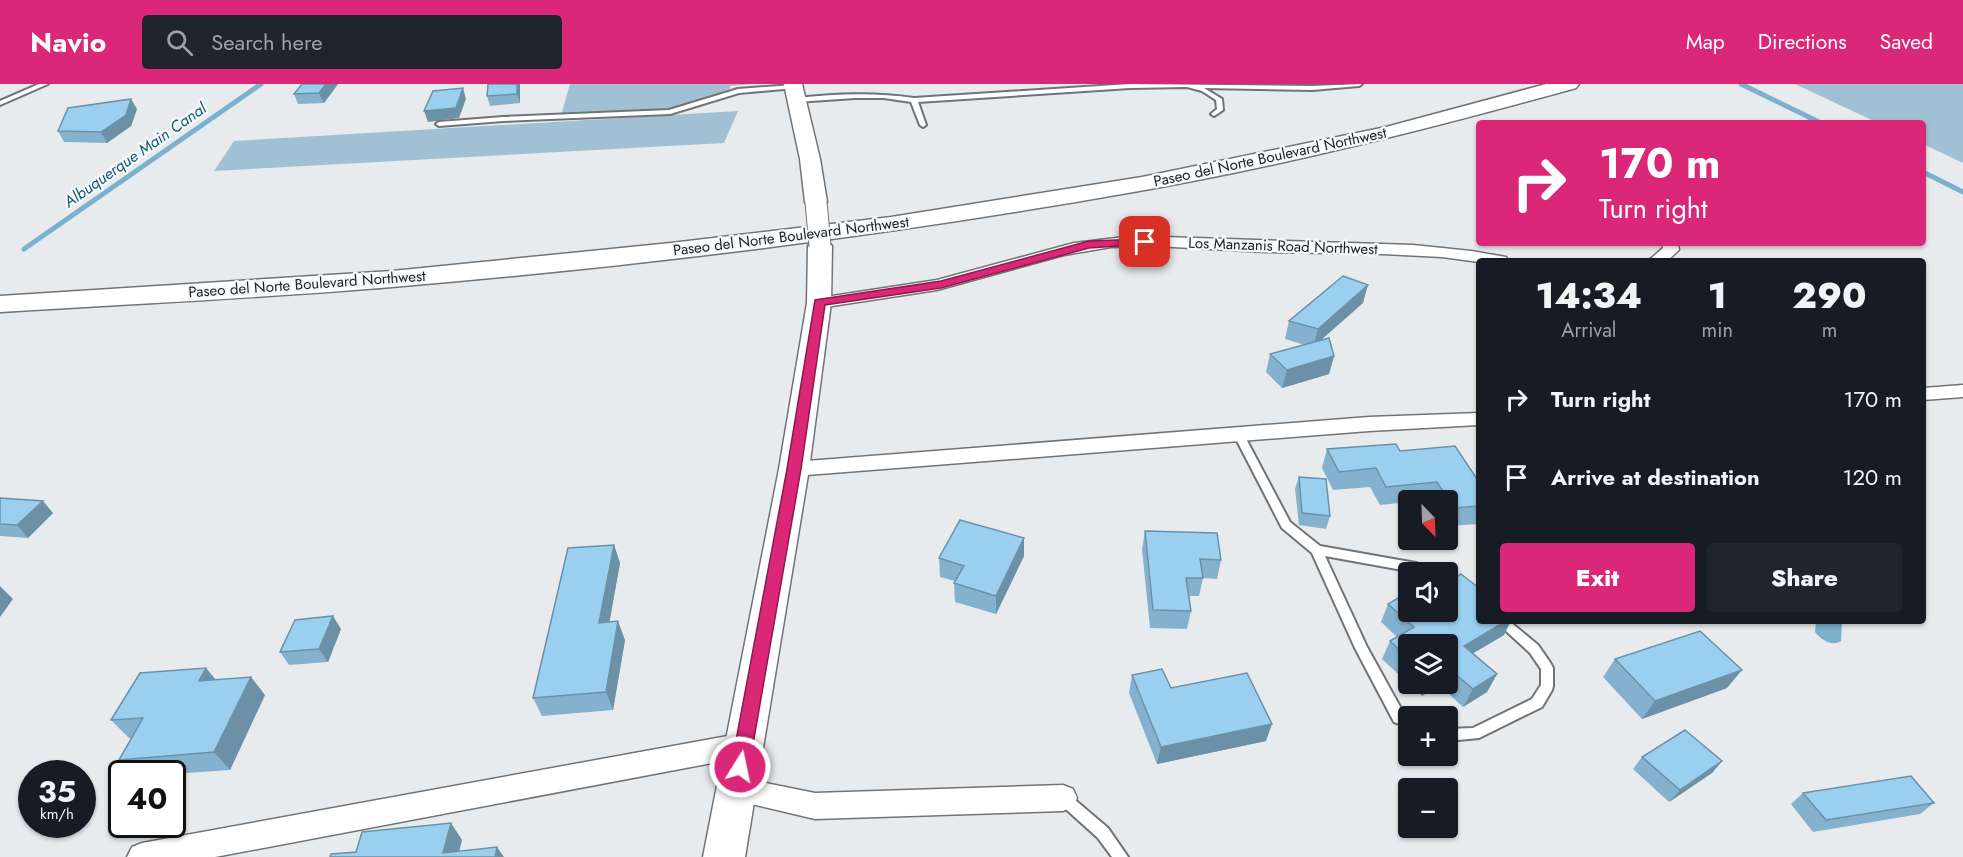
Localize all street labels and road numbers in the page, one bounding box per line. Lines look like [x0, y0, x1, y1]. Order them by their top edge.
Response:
street label: Paseo del Norte Boulevard Northwest [1152, 121, 1389, 192]
street label: Paseo del Norte Boulevard Northwest [672, 211, 911, 261]
street label: Los Manzanis Road Northwest [1188, 232, 1379, 260]
street label: Paseo del Norte Boulevard Northwest [188, 265, 427, 303]

